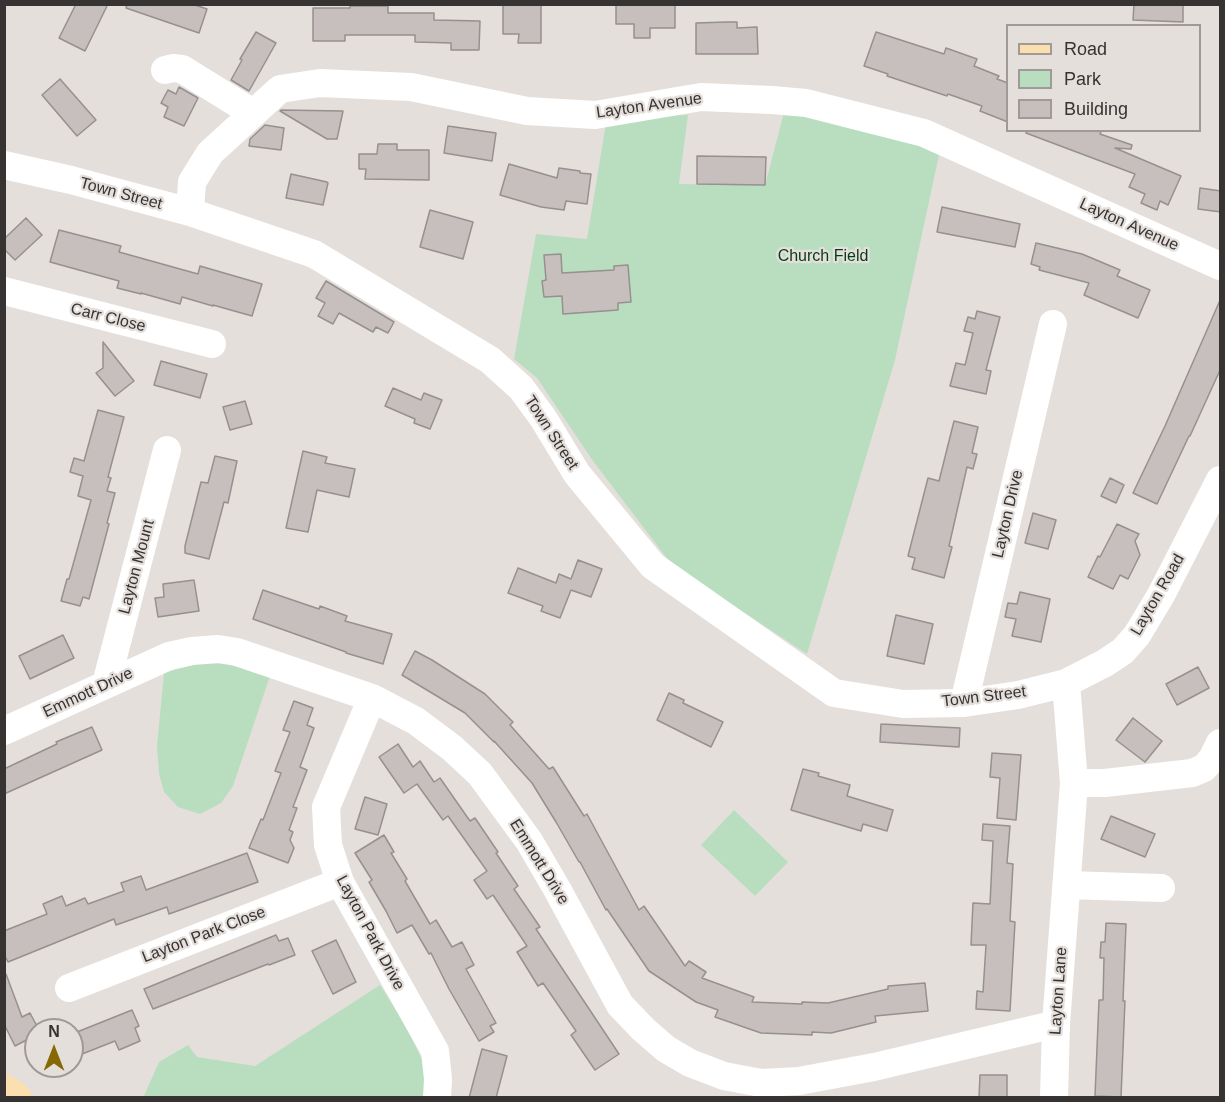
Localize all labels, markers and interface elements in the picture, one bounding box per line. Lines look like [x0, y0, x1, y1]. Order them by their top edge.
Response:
legend [1006, 24, 1201, 132]
text: Road [1064, 39, 1107, 59]
text: Park [1064, 69, 1101, 89]
street label: Layton Avenue [595, 89, 703, 123]
text: Building [1064, 99, 1128, 119]
street label: Town Street [78, 174, 164, 214]
street label: Layton Avenue [1076, 195, 1182, 255]
park label: Church Field [778, 247, 868, 267]
street label: Carr Close [69, 299, 147, 337]
street label: Town Street [520, 392, 582, 474]
street label: Layton Drive [989, 468, 1027, 560]
street label: Layton Mount [115, 518, 159, 616]
street label: Layton Road [1127, 551, 1189, 639]
street label: Emmott Drive [40, 664, 136, 722]
street label: Town Street [941, 682, 1027, 712]
street label: Emmott Drive [505, 816, 573, 908]
street label: Layton Park Drive [332, 872, 408, 994]
street label: Layton Park Close [140, 903, 268, 967]
street label: Layton Lane [1046, 946, 1072, 1036]
north arrow [24, 1018, 84, 1078]
text: N [48, 1023, 60, 1040]

